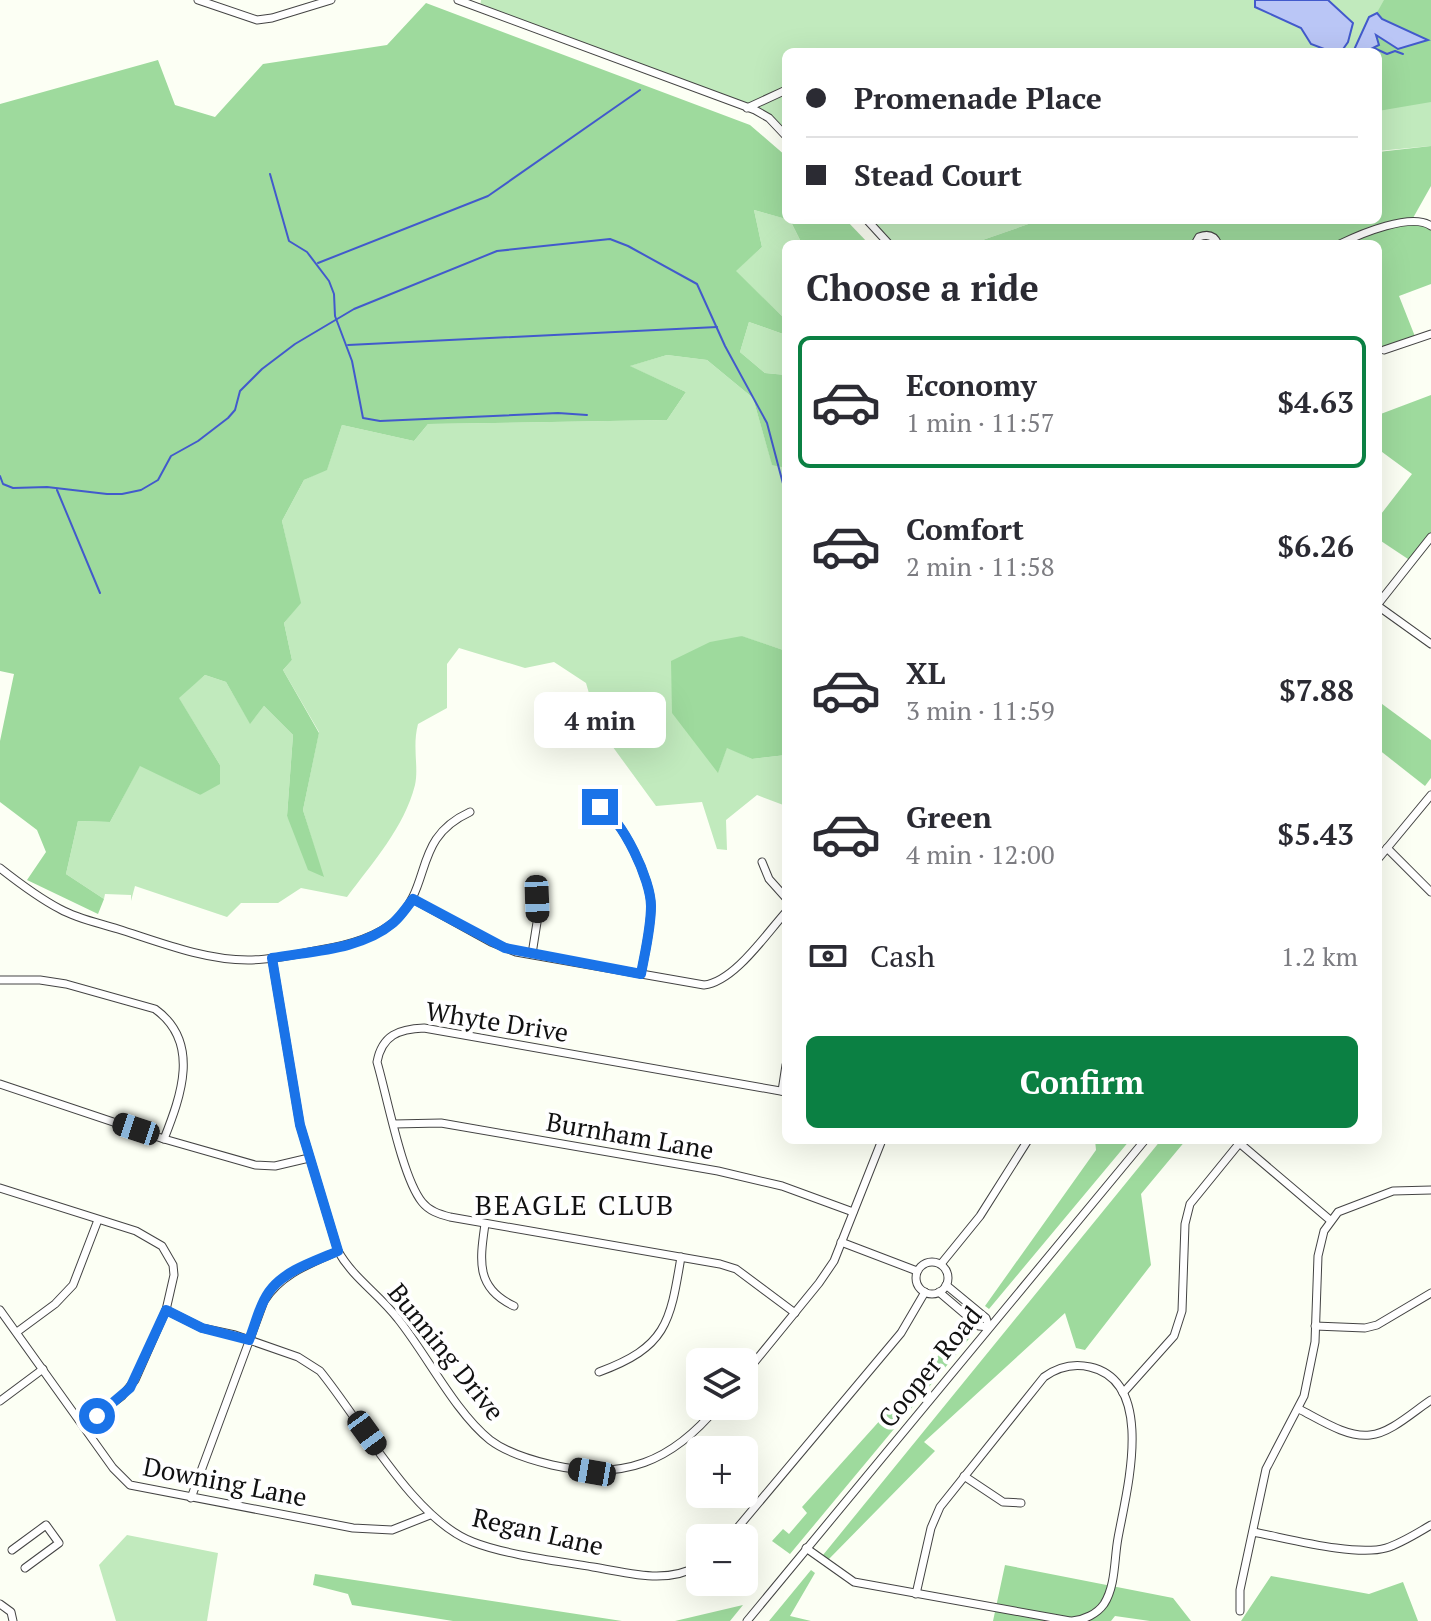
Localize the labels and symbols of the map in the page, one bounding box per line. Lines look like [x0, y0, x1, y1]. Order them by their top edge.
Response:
callout: 4 min [534, 691, 666, 747]
route end [582, 789, 618, 825]
car [524, 875, 550, 923]
street label: Whyte Drive [423, 993, 571, 1049]
street label: Burnham Lane [544, 1104, 717, 1166]
car [109, 1110, 163, 1148]
district label: BEAGLE CLUB [475, 1186, 675, 1223]
street label: Bunning Drive [381, 1276, 513, 1427]
street label: Cooper Road [870, 1299, 989, 1434]
route start [79, 1398, 115, 1434]
car [343, 1407, 391, 1459]
street label: Downing Lane [140, 1448, 310, 1514]
car [566, 1456, 618, 1488]
street label: Regan Lane [469, 1499, 607, 1563]

